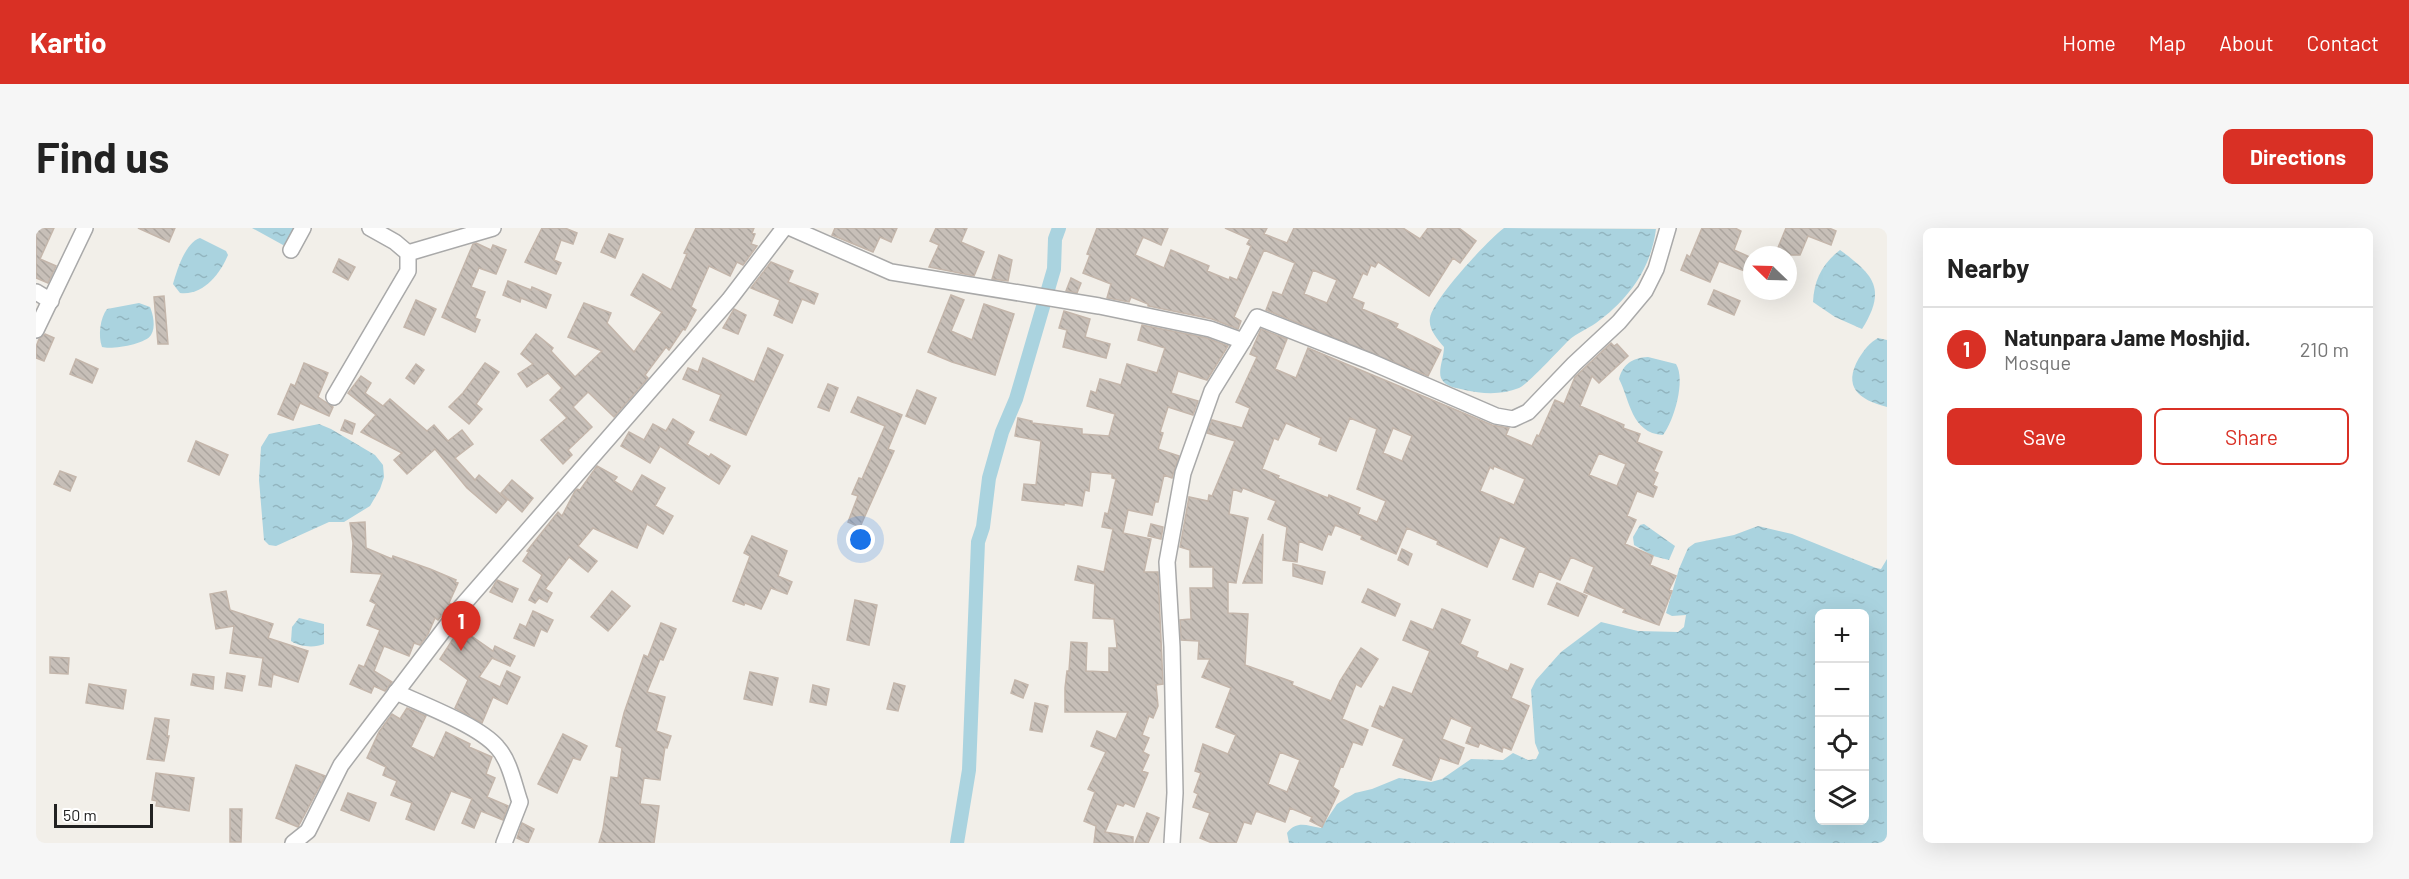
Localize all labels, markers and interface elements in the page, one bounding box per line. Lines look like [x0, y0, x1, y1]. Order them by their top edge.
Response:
text: Kartio [30, 25, 107, 59]
text: Home [2062, 30, 2116, 55]
text: Map [2149, 30, 2186, 55]
text: About [2219, 30, 2274, 55]
text: Contact [2307, 30, 2379, 55]
button: Directions [2223, 129, 2373, 184]
text: Find us [36, 131, 169, 181]
north arrow [1743, 246, 1797, 300]
text: Nearby [1947, 252, 2029, 283]
text: Natunpara Jame Moshjid. [2004, 324, 2251, 350]
text: 1 [1963, 337, 1970, 361]
text: 210 m [2300, 337, 2349, 361]
text: Mosque [2004, 350, 2071, 374]
button: Save [1947, 408, 2142, 465]
button: Share [2154, 408, 2349, 465]
your location [846, 525, 875, 554]
pin: 1 [442, 602, 480, 651]
map controls [1815, 609, 1869, 825]
button: + [1815, 609, 1869, 663]
button: − [1815, 663, 1869, 717]
button: locate [1815, 717, 1869, 771]
button: layers [1815, 771, 1869, 825]
scale bar [54, 801, 153, 828]
text: 50 m [63, 805, 97, 824]

